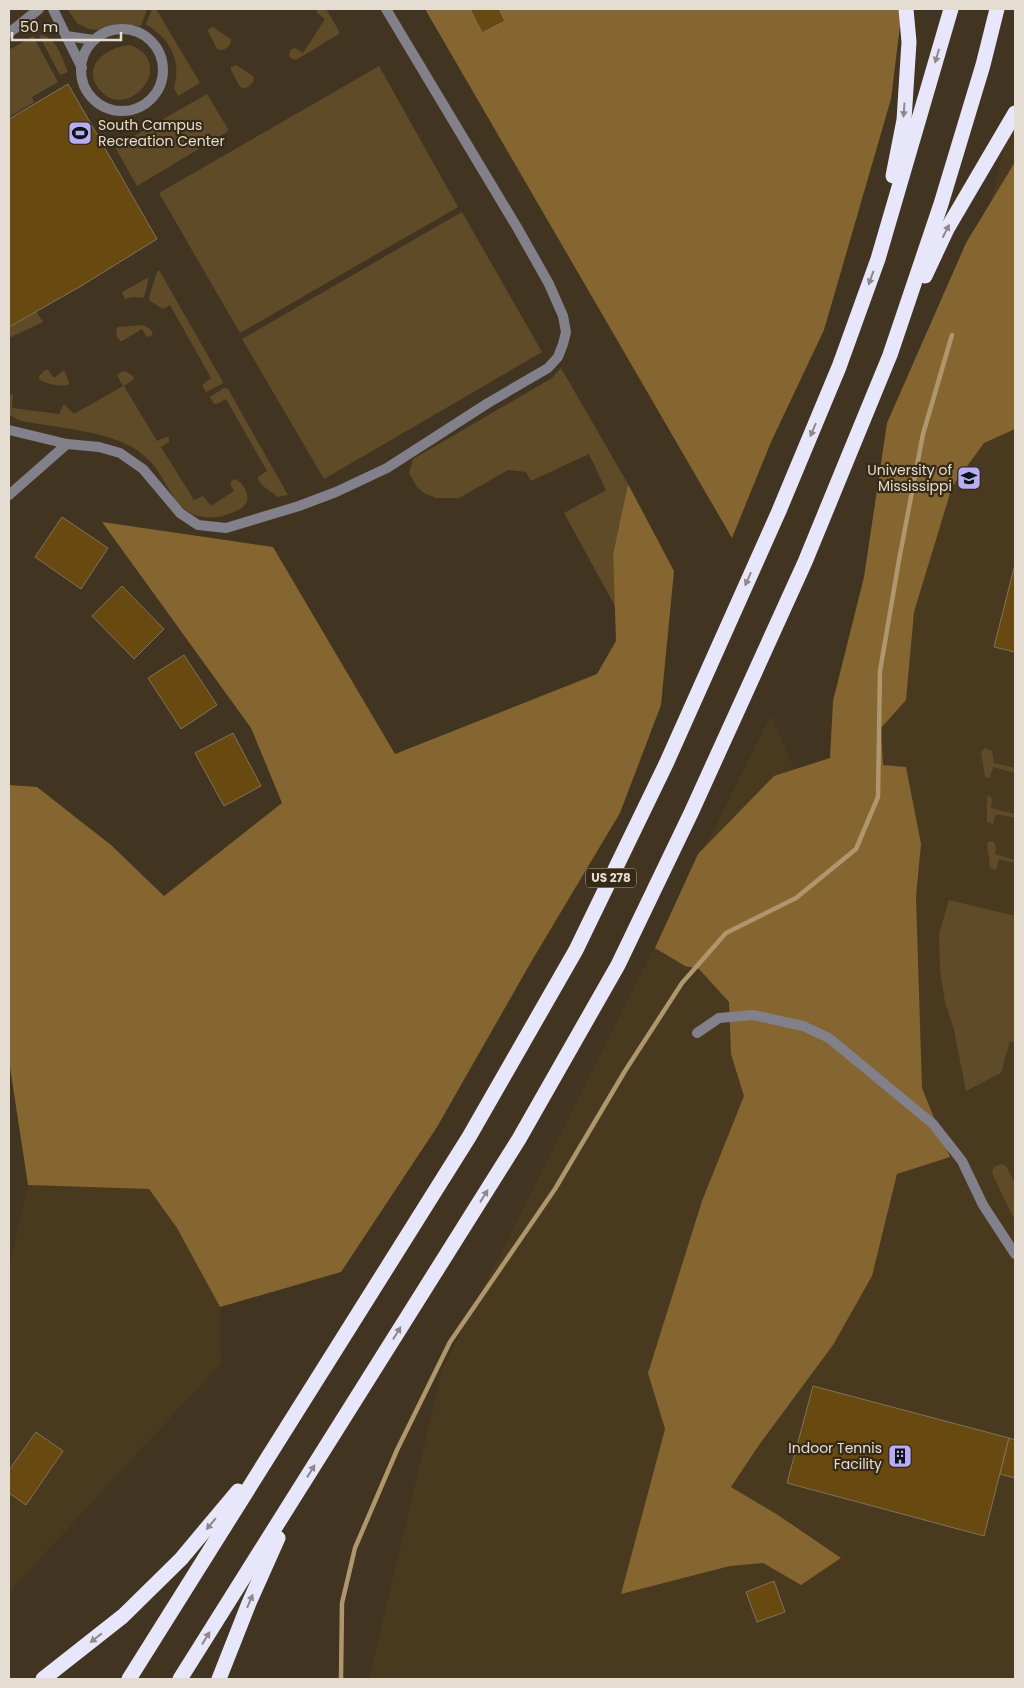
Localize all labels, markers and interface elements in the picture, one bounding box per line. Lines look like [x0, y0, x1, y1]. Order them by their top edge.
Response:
scale bar [12, 10, 121, 42]
text: 50 m [20, 16, 58, 37]
one-way arrow [933, 48, 941, 63]
one-way arrow [900, 102, 908, 118]
place label: South Campus Recreation Center [98, 115, 225, 151]
sports icon: South Campus Recreation Center [67, 120, 93, 146]
one-way arrow [942, 224, 950, 238]
one-way arrow [867, 271, 874, 286]
one-way arrow [808, 423, 816, 437]
place label: University of Mississippi [867, 460, 952, 496]
school or university icon: University of Mississippi [956, 465, 982, 491]
one-way arrow [744, 572, 752, 586]
road number: US 278 [586, 868, 636, 888]
one-way arrow [479, 1189, 488, 1202]
one-way arrow [393, 1327, 402, 1340]
place label: Indoor Tennis Facility [788, 1438, 882, 1474]
building icon: Indoor Tennis Facility [887, 1443, 913, 1469]
one-way arrow [306, 1464, 315, 1478]
one-way arrow [205, 1517, 217, 1529]
one-way arrow [246, 1594, 254, 1609]
one-way arrow [201, 1631, 210, 1645]
one-way arrow [90, 1632, 103, 1643]

